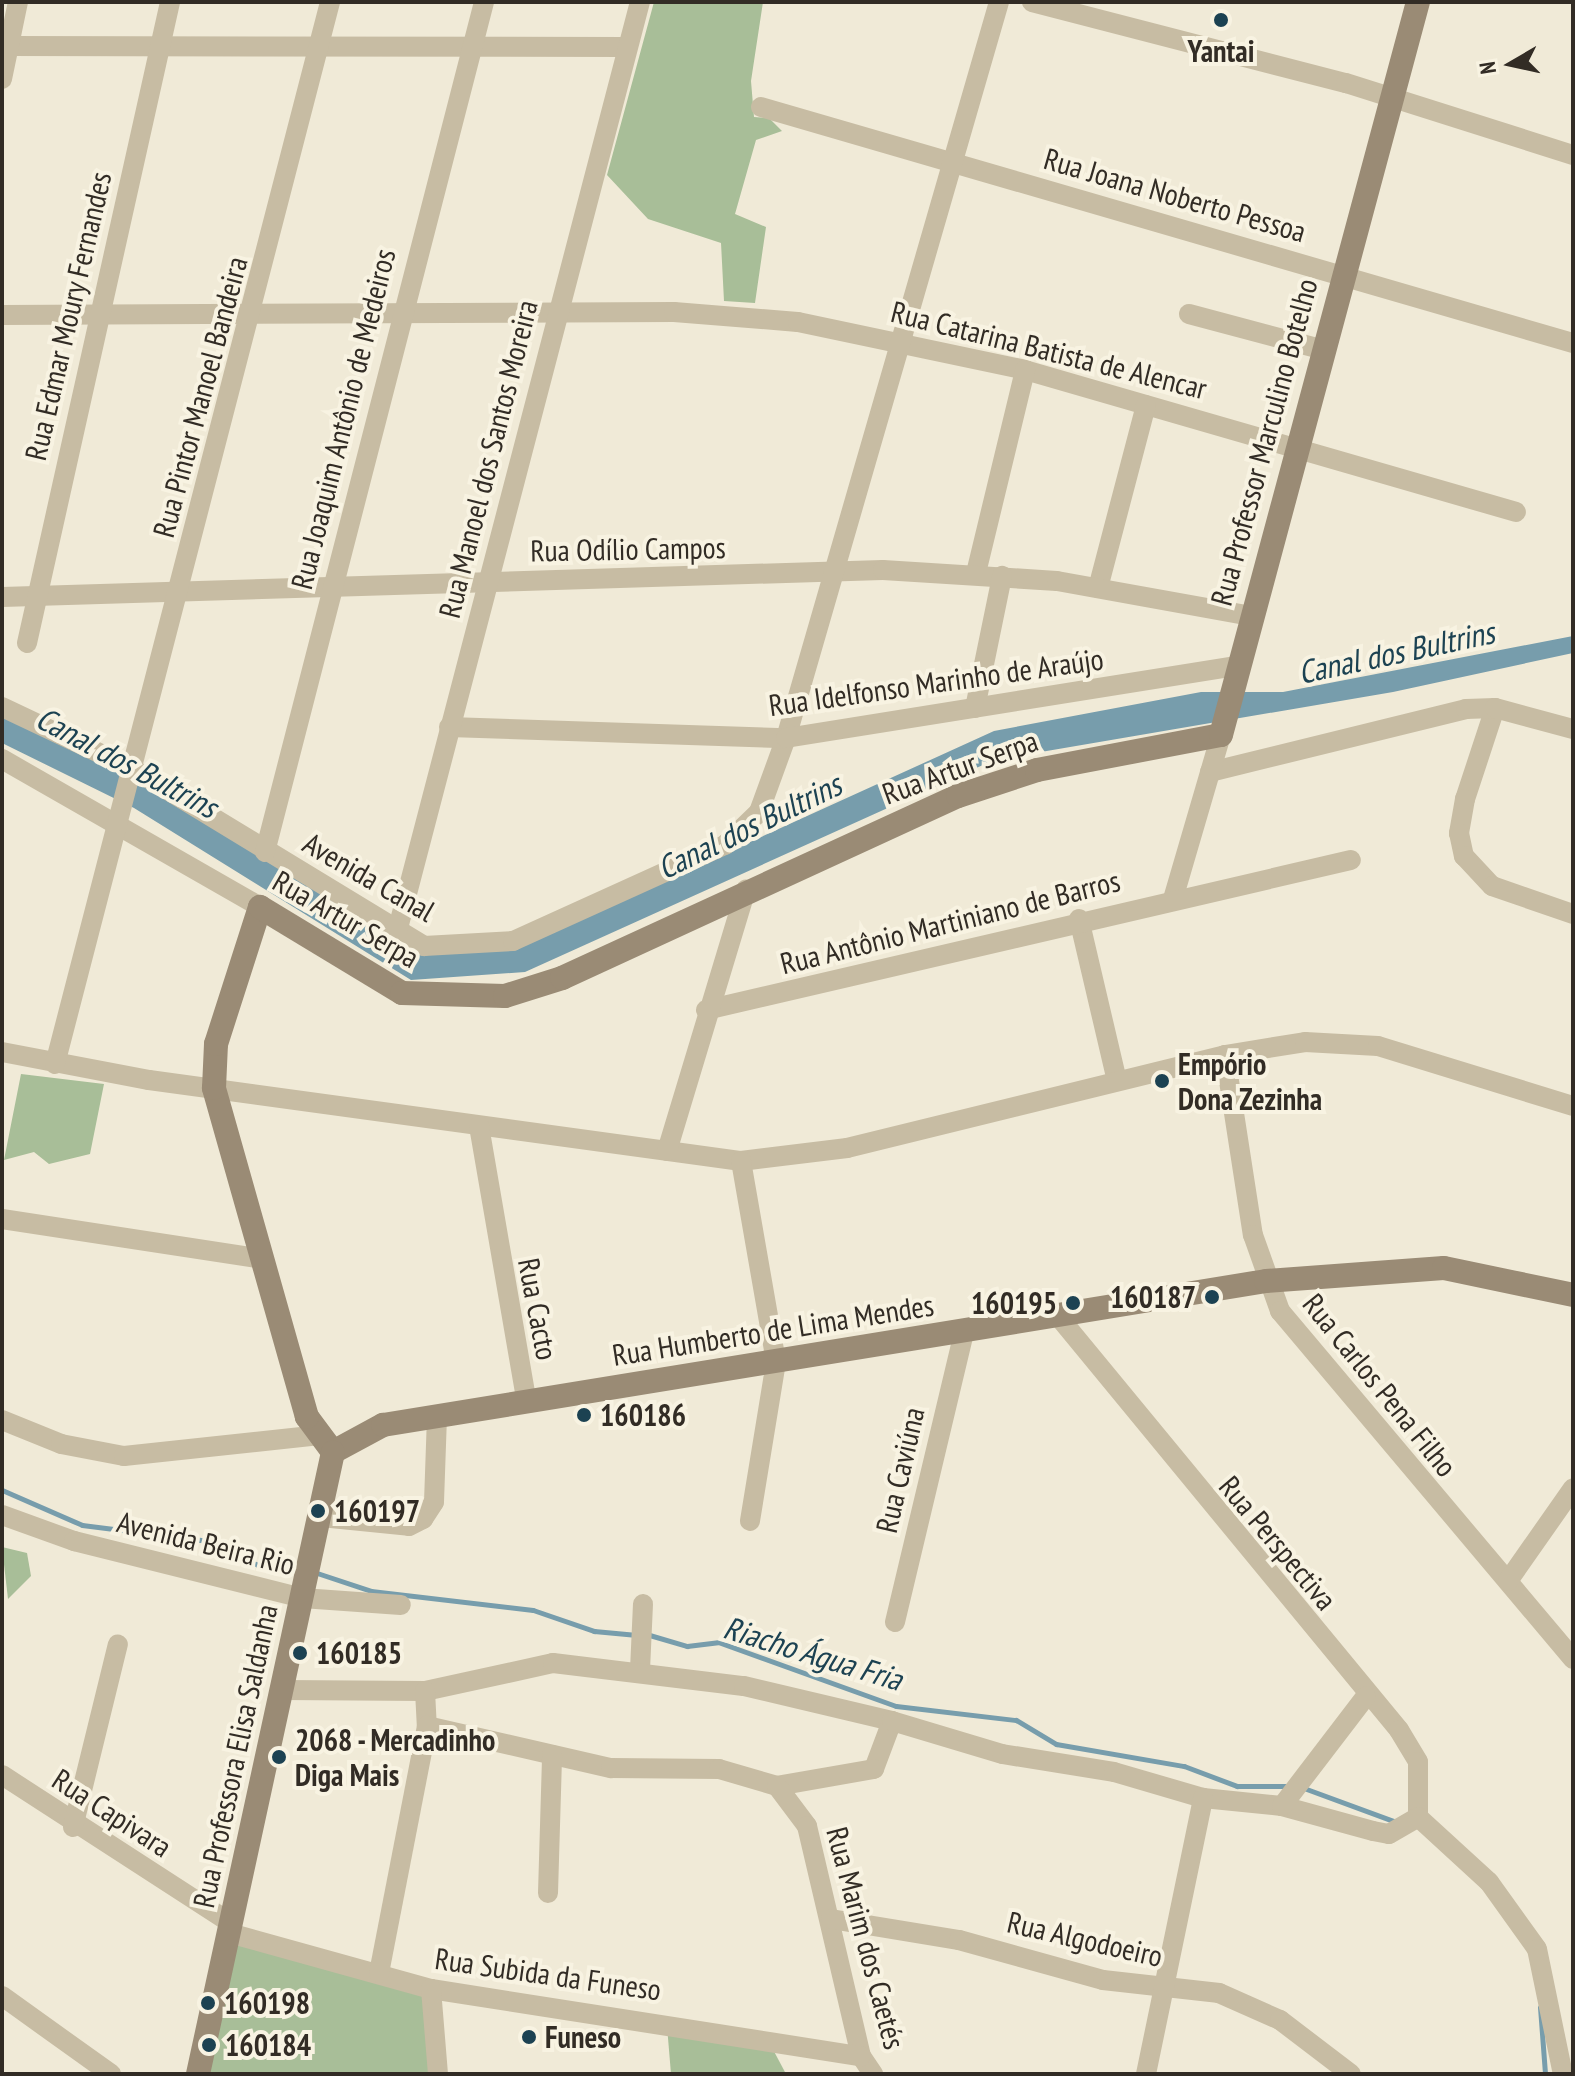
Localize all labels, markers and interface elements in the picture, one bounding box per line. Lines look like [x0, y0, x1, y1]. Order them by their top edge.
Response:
marker: Yantai [1212, 11, 1230, 29]
north arrow [1471, 24, 1551, 104]
place label: Yantai [1188, 33, 1254, 69]
text: N [1473, 60, 1502, 76]
street label: Rua Joana Noberto Pessoa [1040, 140, 1310, 250]
street label: Rua Edmar Moury Fernandes [17, 168, 119, 464]
street label: Rua Joaquim Antônio de Medeiros [283, 245, 403, 593]
street label: Rua Pintor Manoel Bandeira [145, 253, 255, 541]
street label: Rua Professor Marculino Botelho [1203, 275, 1325, 609]
street label: Rua Catarina Batista de Alencar [887, 293, 1211, 407]
street label: Rua Manoel dos Santos Moreira [431, 296, 545, 622]
street label: Rua Odílio Campos [530, 529, 726, 569]
water label: Canal dos Bultrins [1295, 613, 1497, 691]
street label: Rua Idelfonso Marinho de Araújo [766, 641, 1106, 723]
water label: Canal dos Bultrins [30, 698, 224, 826]
street label: Rua Artur Serpa [877, 722, 1043, 812]
water label: Canal dos Bultrins [651, 765, 847, 887]
street label: Avenida Canal [297, 825, 441, 929]
street label: Rua Antônio Martiniano de Barros [776, 862, 1124, 982]
street label: Rua Artur Serpa [266, 863, 426, 975]
place label: Empório Dona Zezinha [1178, 1046, 1322, 1116]
marker: Empório Dona Zezinha [1153, 1072, 1171, 1090]
street label: Rua Cacto [511, 1255, 565, 1363]
place label: 160187 [1110, 1279, 1196, 1315]
place label: 160195 [971, 1285, 1057, 1321]
street label: Rua Carlos Pena Filho [1295, 1286, 1465, 1484]
street label: Rua Humberto de Lima Mendes [610, 1287, 936, 1373]
marker: 160187 [1203, 1288, 1221, 1306]
marker: 160195 [1064, 1294, 1082, 1312]
place label: 160186 [600, 1397, 686, 1433]
street label: Rua Caviúna [868, 1404, 932, 1536]
marker: 160186 [575, 1406, 593, 1424]
street label: Rua Perspectiva [1212, 1469, 1344, 1617]
place label: 160197 [334, 1493, 420, 1529]
marker: 160197 [309, 1502, 327, 1520]
street label: Avenida Beira Rio [113, 1504, 299, 1582]
street label: Rua Professora Elisa Saldanha [185, 1601, 285, 1911]
water label: Riacho Água Fria [719, 1608, 907, 1698]
place label: 160185 [316, 1635, 402, 1671]
marker: 160185 [291, 1644, 309, 1662]
place label: 2068 - Mercadinho Diga Mais [295, 1722, 498, 1792]
marker: 2068 - Mercadinho Diga Mais [270, 1748, 288, 1766]
street label: Rua Capivara [46, 1761, 178, 1865]
street label: Rua Marim dos Caetés [819, 1823, 913, 2053]
street label: Rua Algodoeiro [1004, 1904, 1166, 1974]
street label: Rua Subida da Funeso [433, 1940, 663, 2008]
place label: 160198 [224, 1985, 310, 2021]
marker: 160198 [199, 1994, 217, 2012]
place label: Funeso [545, 2019, 621, 2055]
place label: 160184 [225, 2027, 311, 2063]
marker: Funeso [520, 2028, 538, 2046]
marker: 160184 [200, 2036, 218, 2054]

